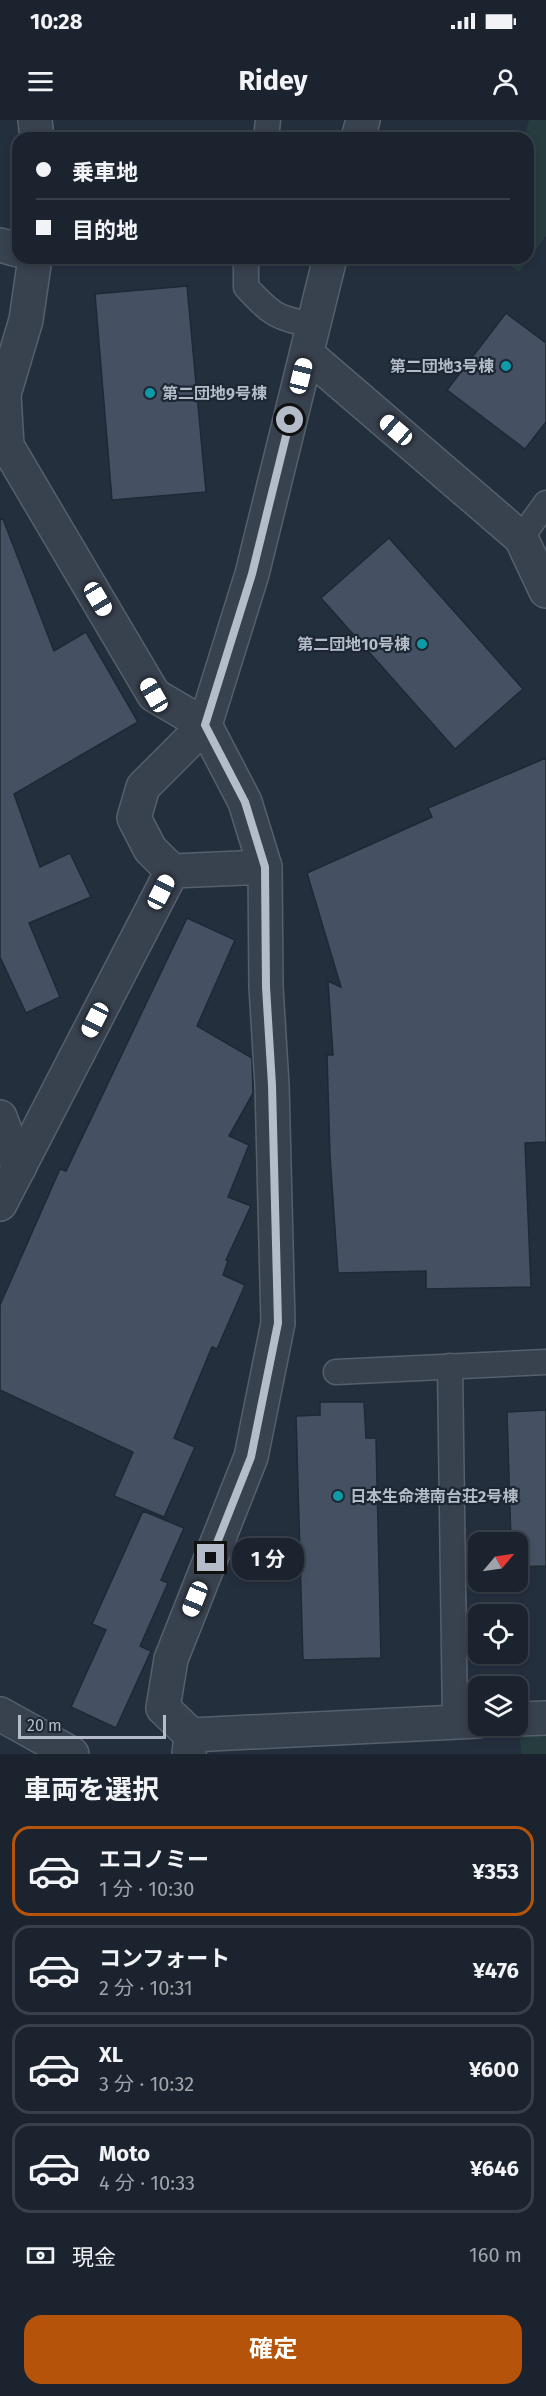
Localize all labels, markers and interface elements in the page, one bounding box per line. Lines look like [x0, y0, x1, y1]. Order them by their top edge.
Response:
text: 10:28 [30, 8, 83, 35]
icon: menu [24, 65, 57, 98]
text: Ridey [238, 65, 308, 97]
icon: person [489, 65, 522, 98]
text: 乗車地 [72, 159, 138, 186]
text: 目的地 [72, 217, 138, 244]
car [288, 356, 314, 396]
place label: 第二団地3号棟 [390, 357, 494, 376]
marker: 第二団地3号棟 [499, 359, 513, 373]
place label: 第二団地9号棟 [162, 384, 267, 403]
marker: 第二団地9号棟 [143, 386, 157, 400]
route start [276, 406, 303, 433]
car [377, 411, 415, 449]
car [81, 579, 115, 619]
place label: 第二団地10号棟 [297, 635, 410, 654]
marker: 第二団地10号棟 [415, 637, 429, 651]
car [137, 675, 171, 715]
car [145, 872, 177, 912]
car [79, 1000, 111, 1040]
place label: 日本生命港南台荘2号棟 [350, 1487, 518, 1506]
marker: 日本生命港南台荘2号棟 [331, 1489, 345, 1503]
north arrow [468, 1532, 528, 1592]
map controls [468, 1532, 528, 1736]
callout: 1 分 [232, 1537, 304, 1579]
route end [197, 1544, 224, 1571]
text: 1 分 [251, 1547, 285, 1571]
car [180, 1579, 210, 1619]
button: locate [468, 1604, 528, 1664]
button: layers [468, 1676, 528, 1736]
scale bar [18, 1712, 166, 1740]
text: 20 m [27, 1716, 62, 1735]
text: 車両を選択 [24, 1774, 159, 1806]
icon: car [27, 1844, 81, 1898]
text: エコノミー [99, 1846, 209, 1873]
text: ¥353 [472, 1858, 519, 1885]
text: 1 分 · 10:30 [99, 1877, 194, 1901]
icon: car [27, 1943, 81, 1997]
text: コンフォート [99, 1945, 230, 1972]
text: ¥476 [473, 1957, 519, 1984]
text: 2 分 · 10:31 [99, 1976, 193, 2000]
text: XL [99, 2041, 123, 2068]
icon: car [27, 2042, 81, 2096]
text: ¥600 [469, 2056, 519, 2083]
text: 3 分 · 10:32 [99, 2072, 194, 2096]
text: Moto [99, 2140, 150, 2167]
icon: car [27, 2141, 81, 2195]
text: ¥646 [470, 2155, 519, 2182]
text: 4 分 · 10:33 [99, 2171, 195, 2195]
icon: cash [24, 2239, 57, 2272]
text: 160 m [469, 2243, 522, 2267]
text: 現金 [72, 2244, 116, 2271]
button: 確定 [24, 2315, 522, 2384]

